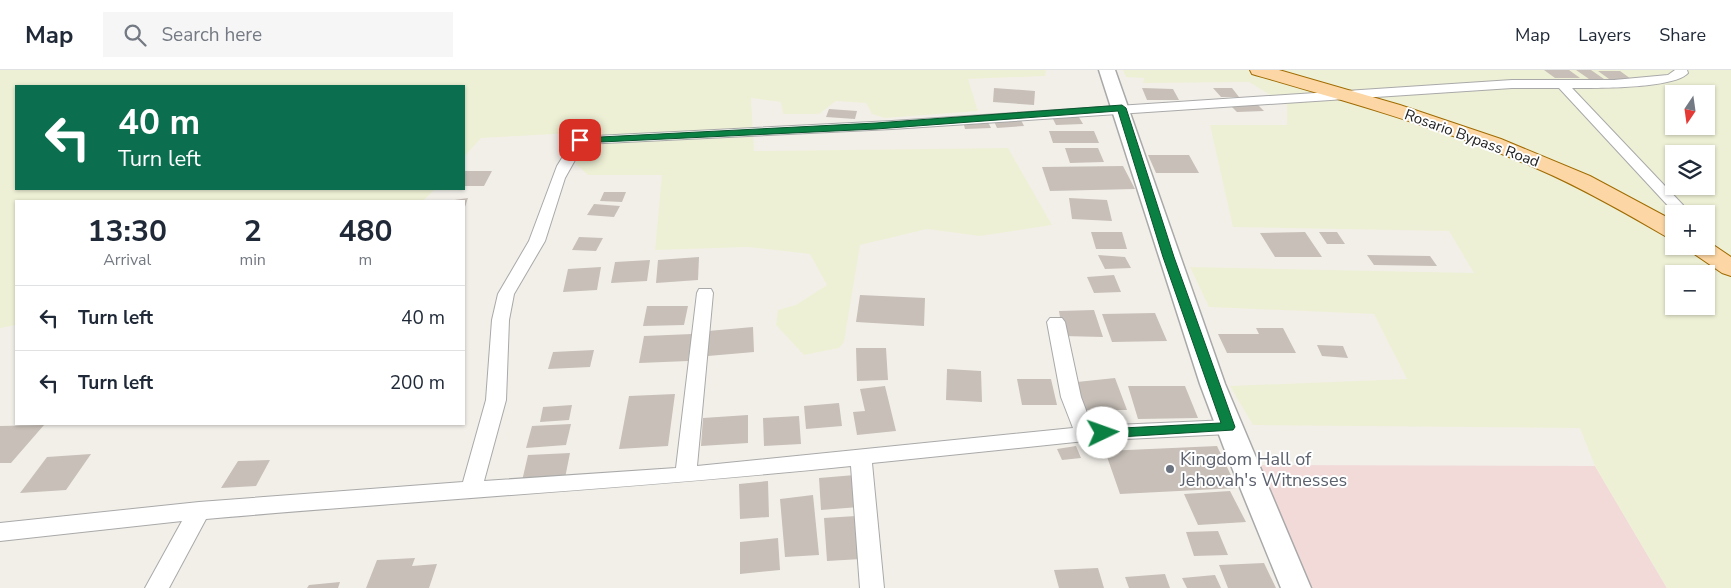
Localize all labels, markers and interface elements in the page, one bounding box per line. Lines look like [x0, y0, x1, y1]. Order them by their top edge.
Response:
search box [103, 12, 453, 57]
text: Map [25, 19, 73, 51]
icon: search [121, 21, 149, 49]
text: Search here [161, 22, 262, 48]
text: Map [1515, 23, 1550, 47]
text: Layers [1578, 23, 1631, 47]
text: Share [1659, 23, 1706, 47]
north arrow [1665, 85, 1715, 135]
map controls [1665, 85, 1715, 315]
text: 40 m [118, 99, 200, 146]
street label: Rosario Bypass Road [1402, 104, 1542, 172]
icon: left [35, 105, 100, 170]
pin [559, 119, 601, 161]
icon: arrive [566, 126, 594, 154]
text: Turn left [118, 144, 201, 174]
button: layers [1665, 145, 1715, 195]
button: + [1665, 205, 1715, 255]
text: 13:30 [88, 211, 167, 252]
text: 2 [244, 211, 262, 252]
text: 480 [338, 211, 392, 252]
text: Arrival [103, 249, 151, 271]
text: min [239, 249, 266, 271]
text: m [359, 249, 372, 271]
button: − [1665, 265, 1715, 315]
icon: left [35, 304, 63, 332]
text: Turn left [78, 305, 153, 331]
text: 40 m [401, 305, 445, 331]
icon: left [35, 369, 63, 397]
text: Turn left [78, 370, 153, 396]
text: 200 m [390, 370, 445, 396]
position arrow [1076, 406, 1128, 458]
place label: Kingdom Hall of Jehovah's Witnesses [1179, 447, 1347, 492]
marker: Kingdom Hall of Jehovah's Witnesses [1164, 463, 1176, 475]

